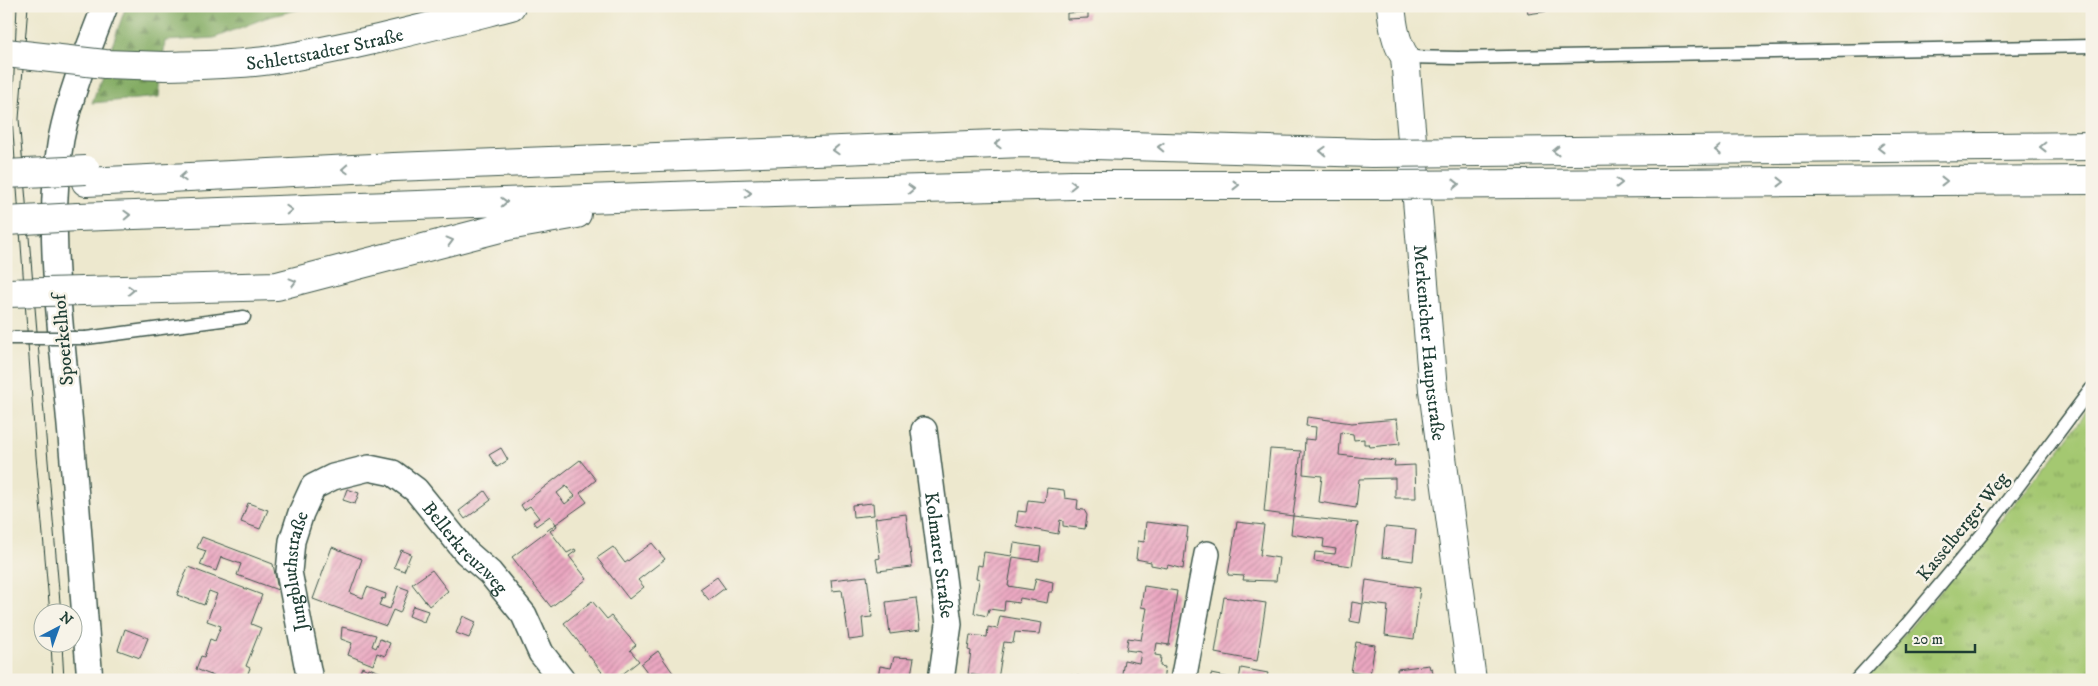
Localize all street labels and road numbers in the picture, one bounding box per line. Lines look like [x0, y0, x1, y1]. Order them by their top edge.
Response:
street label: Schlettstadter Straße [245, 23, 406, 76]
street label: Merkenicher Hauptstraße [1408, 244, 1450, 442]
street label: Spoerkelhof [48, 290, 79, 386]
street label: Kasselberger Weg [1912, 467, 2015, 586]
street label: Kolmarer Straße [919, 491, 958, 620]
street label: Bellerkreuzweg [417, 497, 513, 600]
street label: Jungbluthstraße [279, 508, 314, 635]

